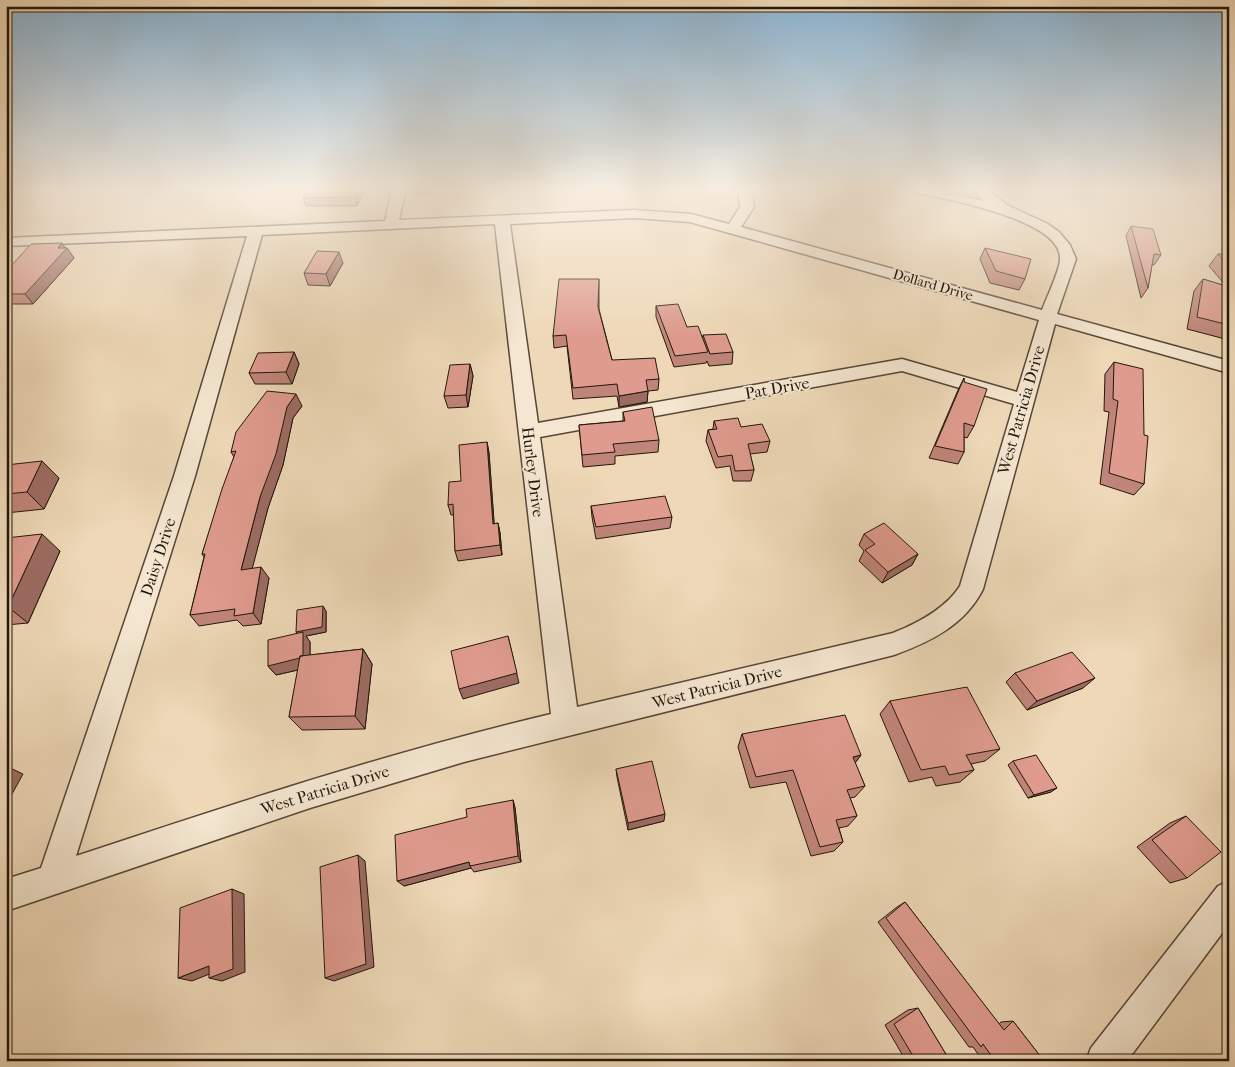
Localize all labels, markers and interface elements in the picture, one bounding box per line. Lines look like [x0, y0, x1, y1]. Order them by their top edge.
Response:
street label: Dollard Drive [891, 265, 975, 305]
street label: West Patricia Drive [993, 343, 1049, 478]
street label: Pat Drive [743, 373, 811, 403]
street label: Hurley Drive [518, 426, 548, 519]
street label: Daisy Drive [136, 515, 180, 599]
street label: West Patricia Drive [649, 662, 784, 713]
street label: West Patricia Drive [258, 761, 392, 819]

